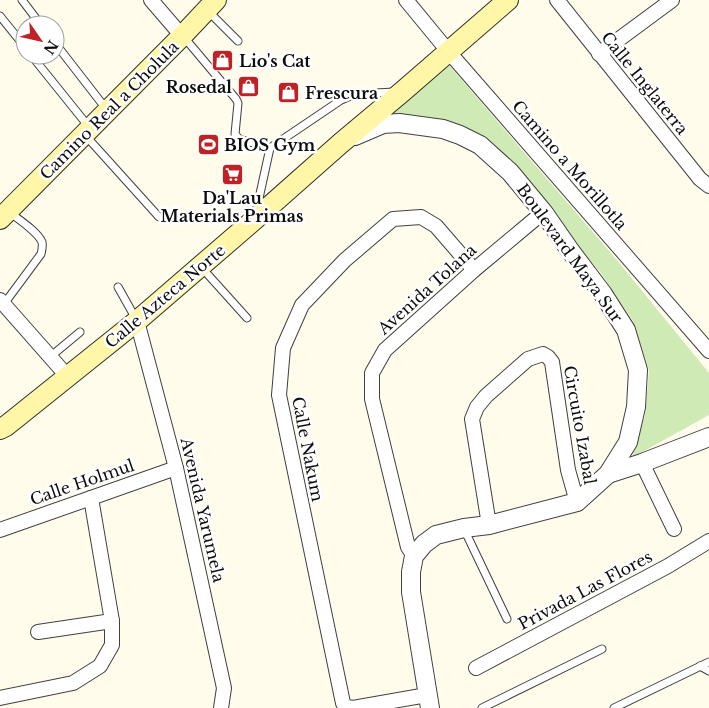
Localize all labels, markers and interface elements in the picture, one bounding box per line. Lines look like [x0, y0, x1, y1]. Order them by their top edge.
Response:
north arrow [15, 15, 65, 65]
street label: Calle Inglaterra [597, 28, 693, 139]
street label: Camino Real a Cholula [35, 36, 183, 184]
text: N [40, 37, 62, 58]
shop icon: Lio's Cat [211, 49, 235, 73]
place label: Lio's Cat [239, 51, 311, 71]
shop icon: Rosedal [236, 75, 260, 99]
place label: Rosedal [166, 77, 232, 97]
shop icon: Frescura [277, 81, 301, 105]
place label: Frescura [305, 83, 378, 103]
street label: Camino a Morillotla [508, 96, 632, 234]
sports icon: BIOS Gym [196, 133, 220, 157]
place label: BIOS Gym [224, 135, 316, 155]
supermarket icon: Da'Lau Materials Primas [220, 162, 244, 186]
street label: Boulevard Maya Sur [513, 180, 627, 327]
place label: Da'Lau Materials Primas [161, 188, 303, 226]
street label: Avenida Tolana [373, 239, 480, 339]
street label: Calle Azteca Norte [101, 240, 229, 352]
street label: Circuito Izabal [560, 364, 600, 486]
street label: Calle Nakum [288, 395, 328, 503]
street label: Avenida Yarumela [176, 435, 229, 584]
street label: Calle Holmul [27, 455, 137, 509]
street label: Privada Las Flores [514, 546, 656, 634]

